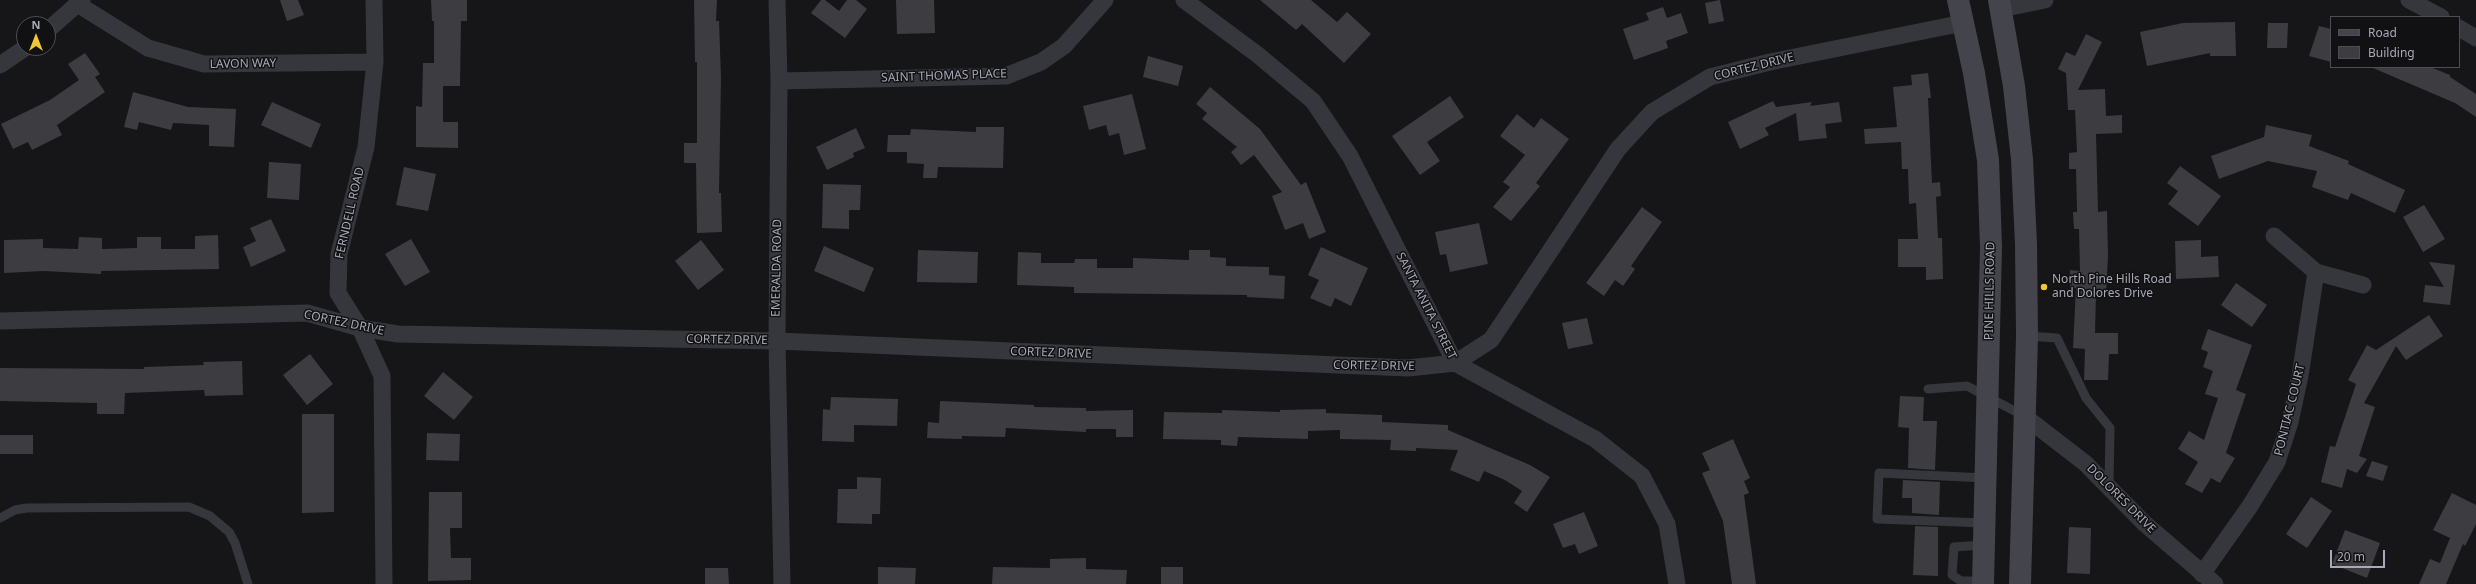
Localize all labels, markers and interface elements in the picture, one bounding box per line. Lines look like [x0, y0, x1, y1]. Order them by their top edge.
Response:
north arrow [16, 16, 56, 56]
legend [2330, 16, 2460, 68]
text: N [32, 17, 40, 32]
text: Road [2368, 24, 2397, 41]
text: Building [2368, 44, 2415, 61]
street label: CORTEZ DRIVE [1713, 50, 1795, 84]
street label: LAVON WAY [210, 56, 276, 72]
street label: SAINT THOMAS PLACE [881, 67, 1007, 85]
street label: FERNDELL ROAD [332, 166, 368, 260]
street label: EMERALDA ROAD [769, 219, 785, 317]
street label: PINE HILLS ROAD [1982, 242, 1998, 340]
street label: SANTA ANITA STREET [1393, 250, 1459, 362]
place label: North Pine Hills Road and Dolores Drive [2052, 273, 2172, 301]
marker: North Pine Hills Road and Dolores Drive [2039, 282, 2049, 292]
street label: CORTEZ DRIVE [303, 307, 385, 339]
street label: CORTEZ DRIVE [686, 332, 768, 348]
street label: CORTEZ DRIVE [1010, 344, 1092, 362]
street label: CORTEZ DRIVE [1333, 358, 1415, 374]
street label: PONTIAC COURT [2272, 363, 2308, 457]
street label: DOLORES DRIVE [2084, 462, 2158, 536]
scale bar [2332, 542, 2387, 568]
text: 20 m [2337, 548, 2365, 565]

